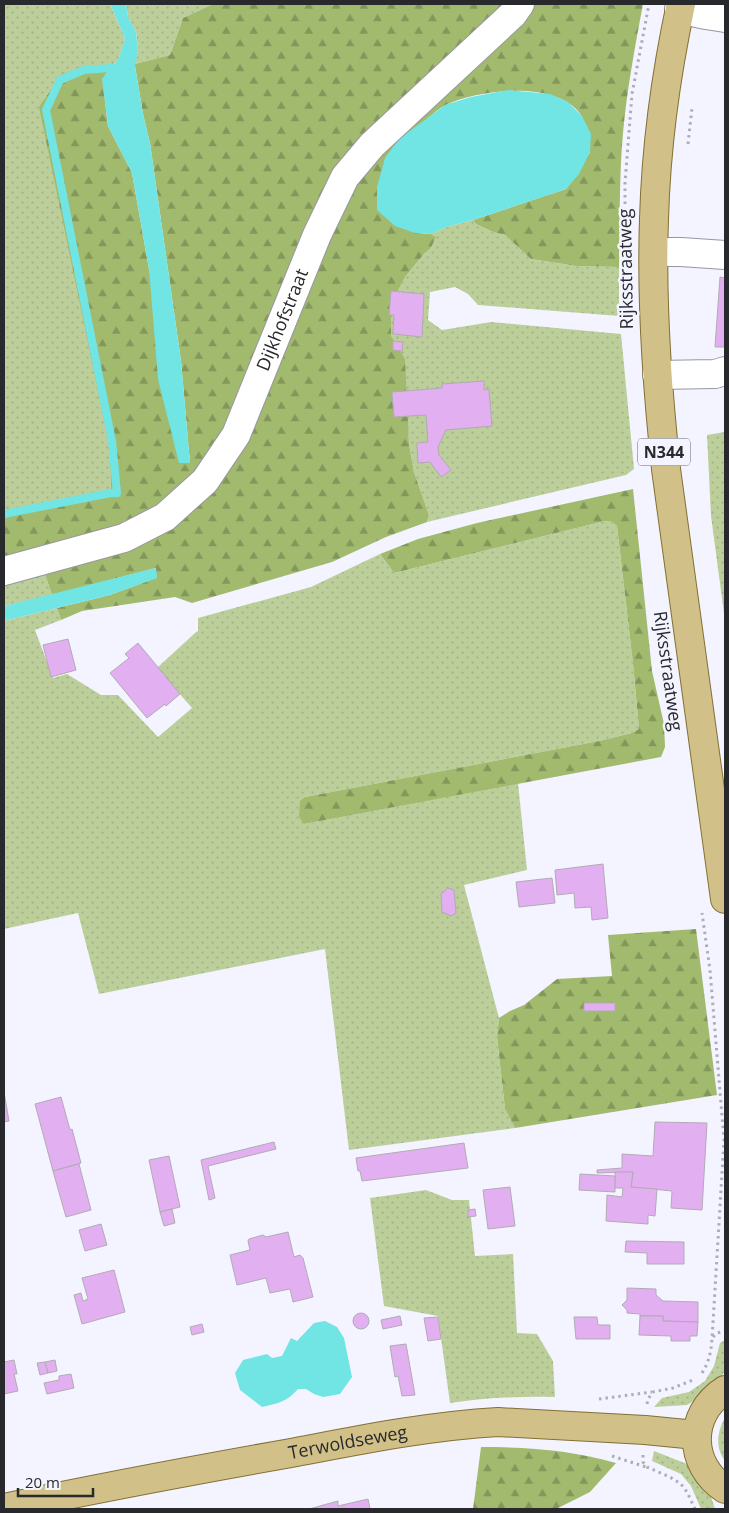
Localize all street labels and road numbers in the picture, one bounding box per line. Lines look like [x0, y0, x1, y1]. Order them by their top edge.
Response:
street label: Rijksstraatweg [612, 208, 638, 330]
street label: Dijkhofstraat [250, 265, 313, 374]
road number: N344 [638, 438, 690, 466]
street label: Rijksstraatweg [649, 609, 689, 733]
street label: Terwoldseweg [286, 1419, 409, 1464]

